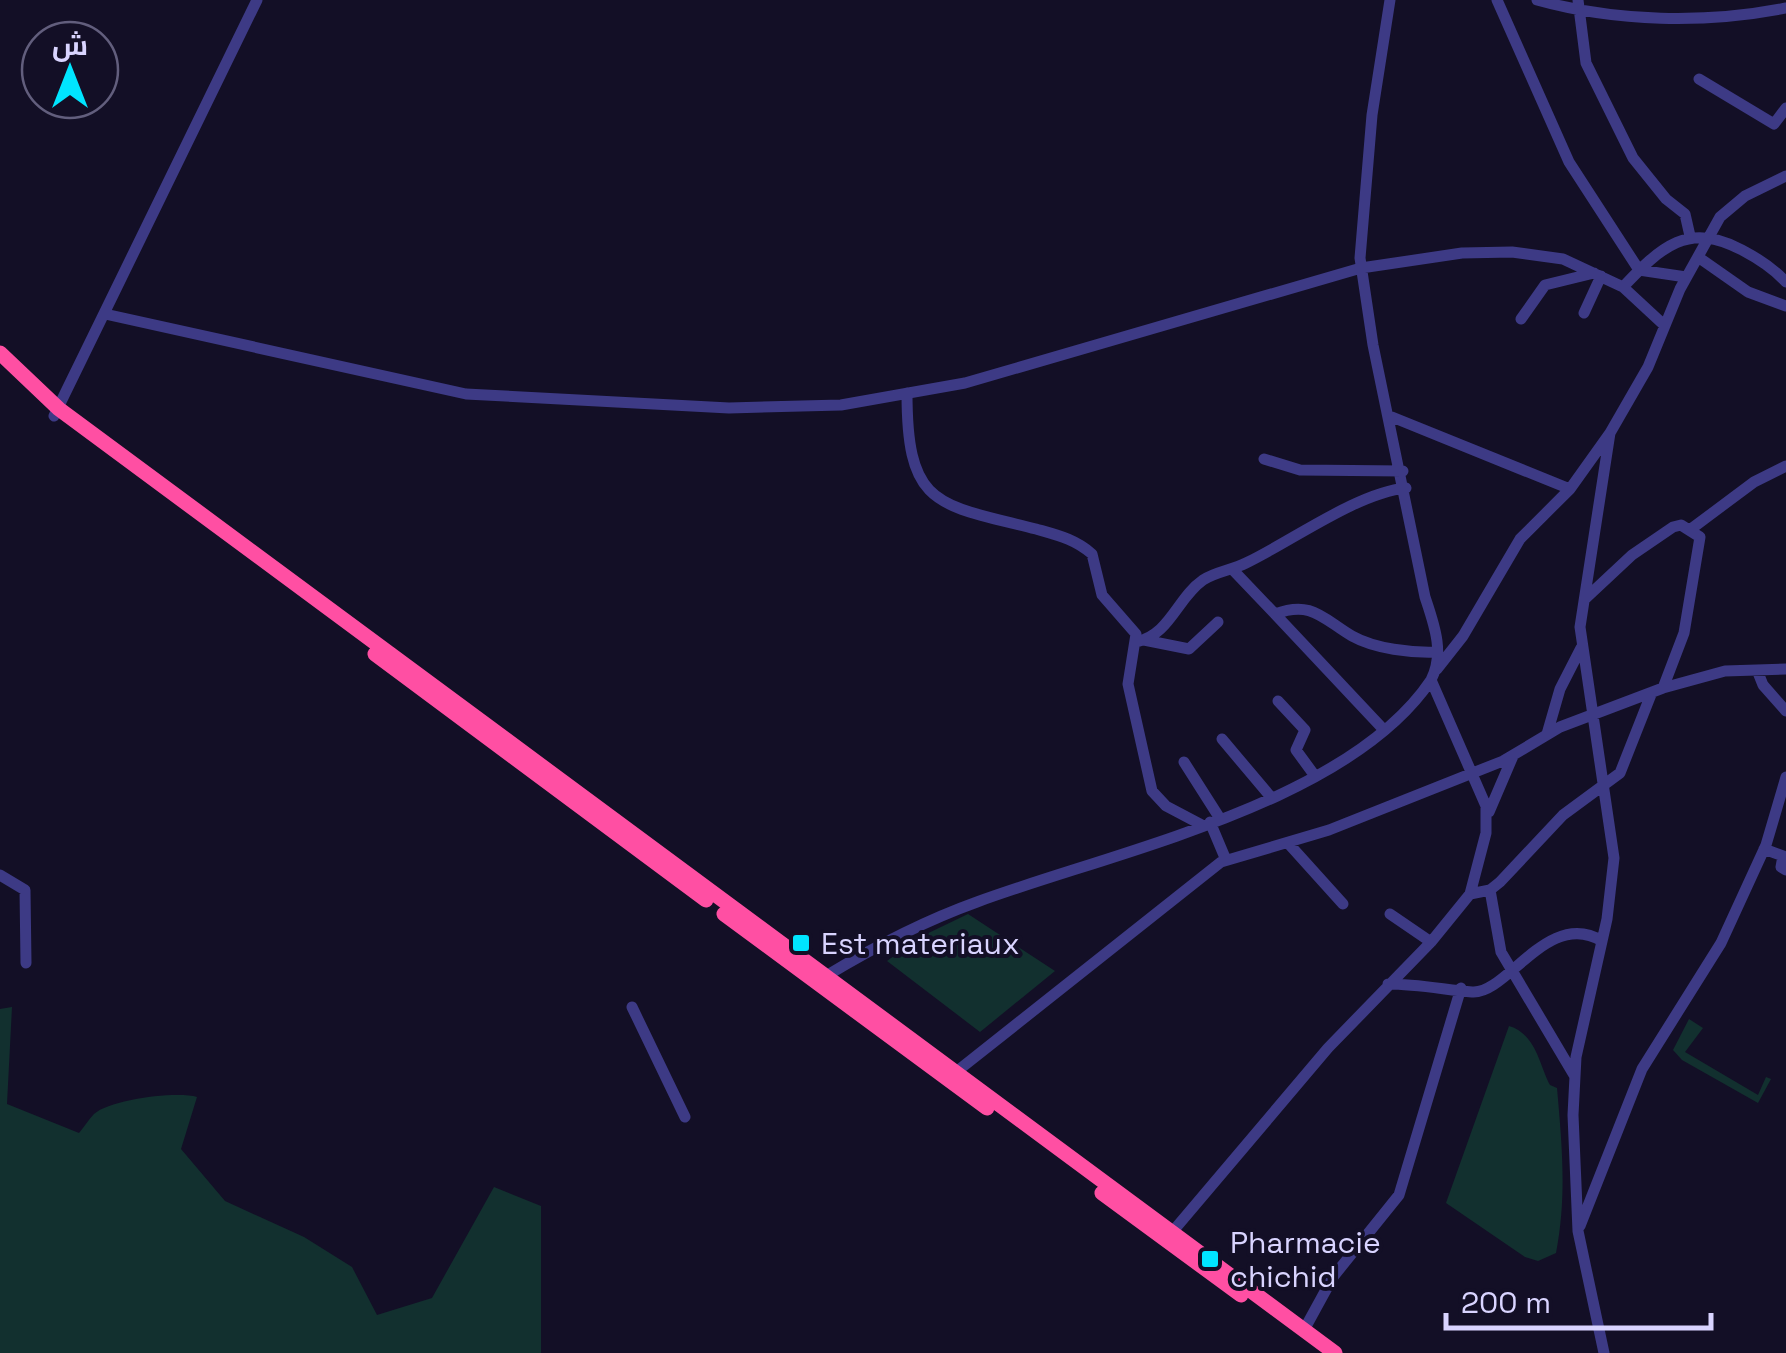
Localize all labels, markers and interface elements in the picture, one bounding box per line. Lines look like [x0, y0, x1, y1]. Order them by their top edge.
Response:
north arrow [20, 20, 120, 120]
text: ش [52, 27, 88, 63]
place label: Est materiaux [821, 924, 1020, 963]
marker: Est materiaux [790, 932, 812, 954]
place label: Pharmacie chichid [1230, 1223, 1381, 1296]
marker: Pharmacie chichid [1199, 1248, 1221, 1270]
scale bar [1446, 1268, 1711, 1330]
text: 200 m [1461, 1283, 1551, 1322]

